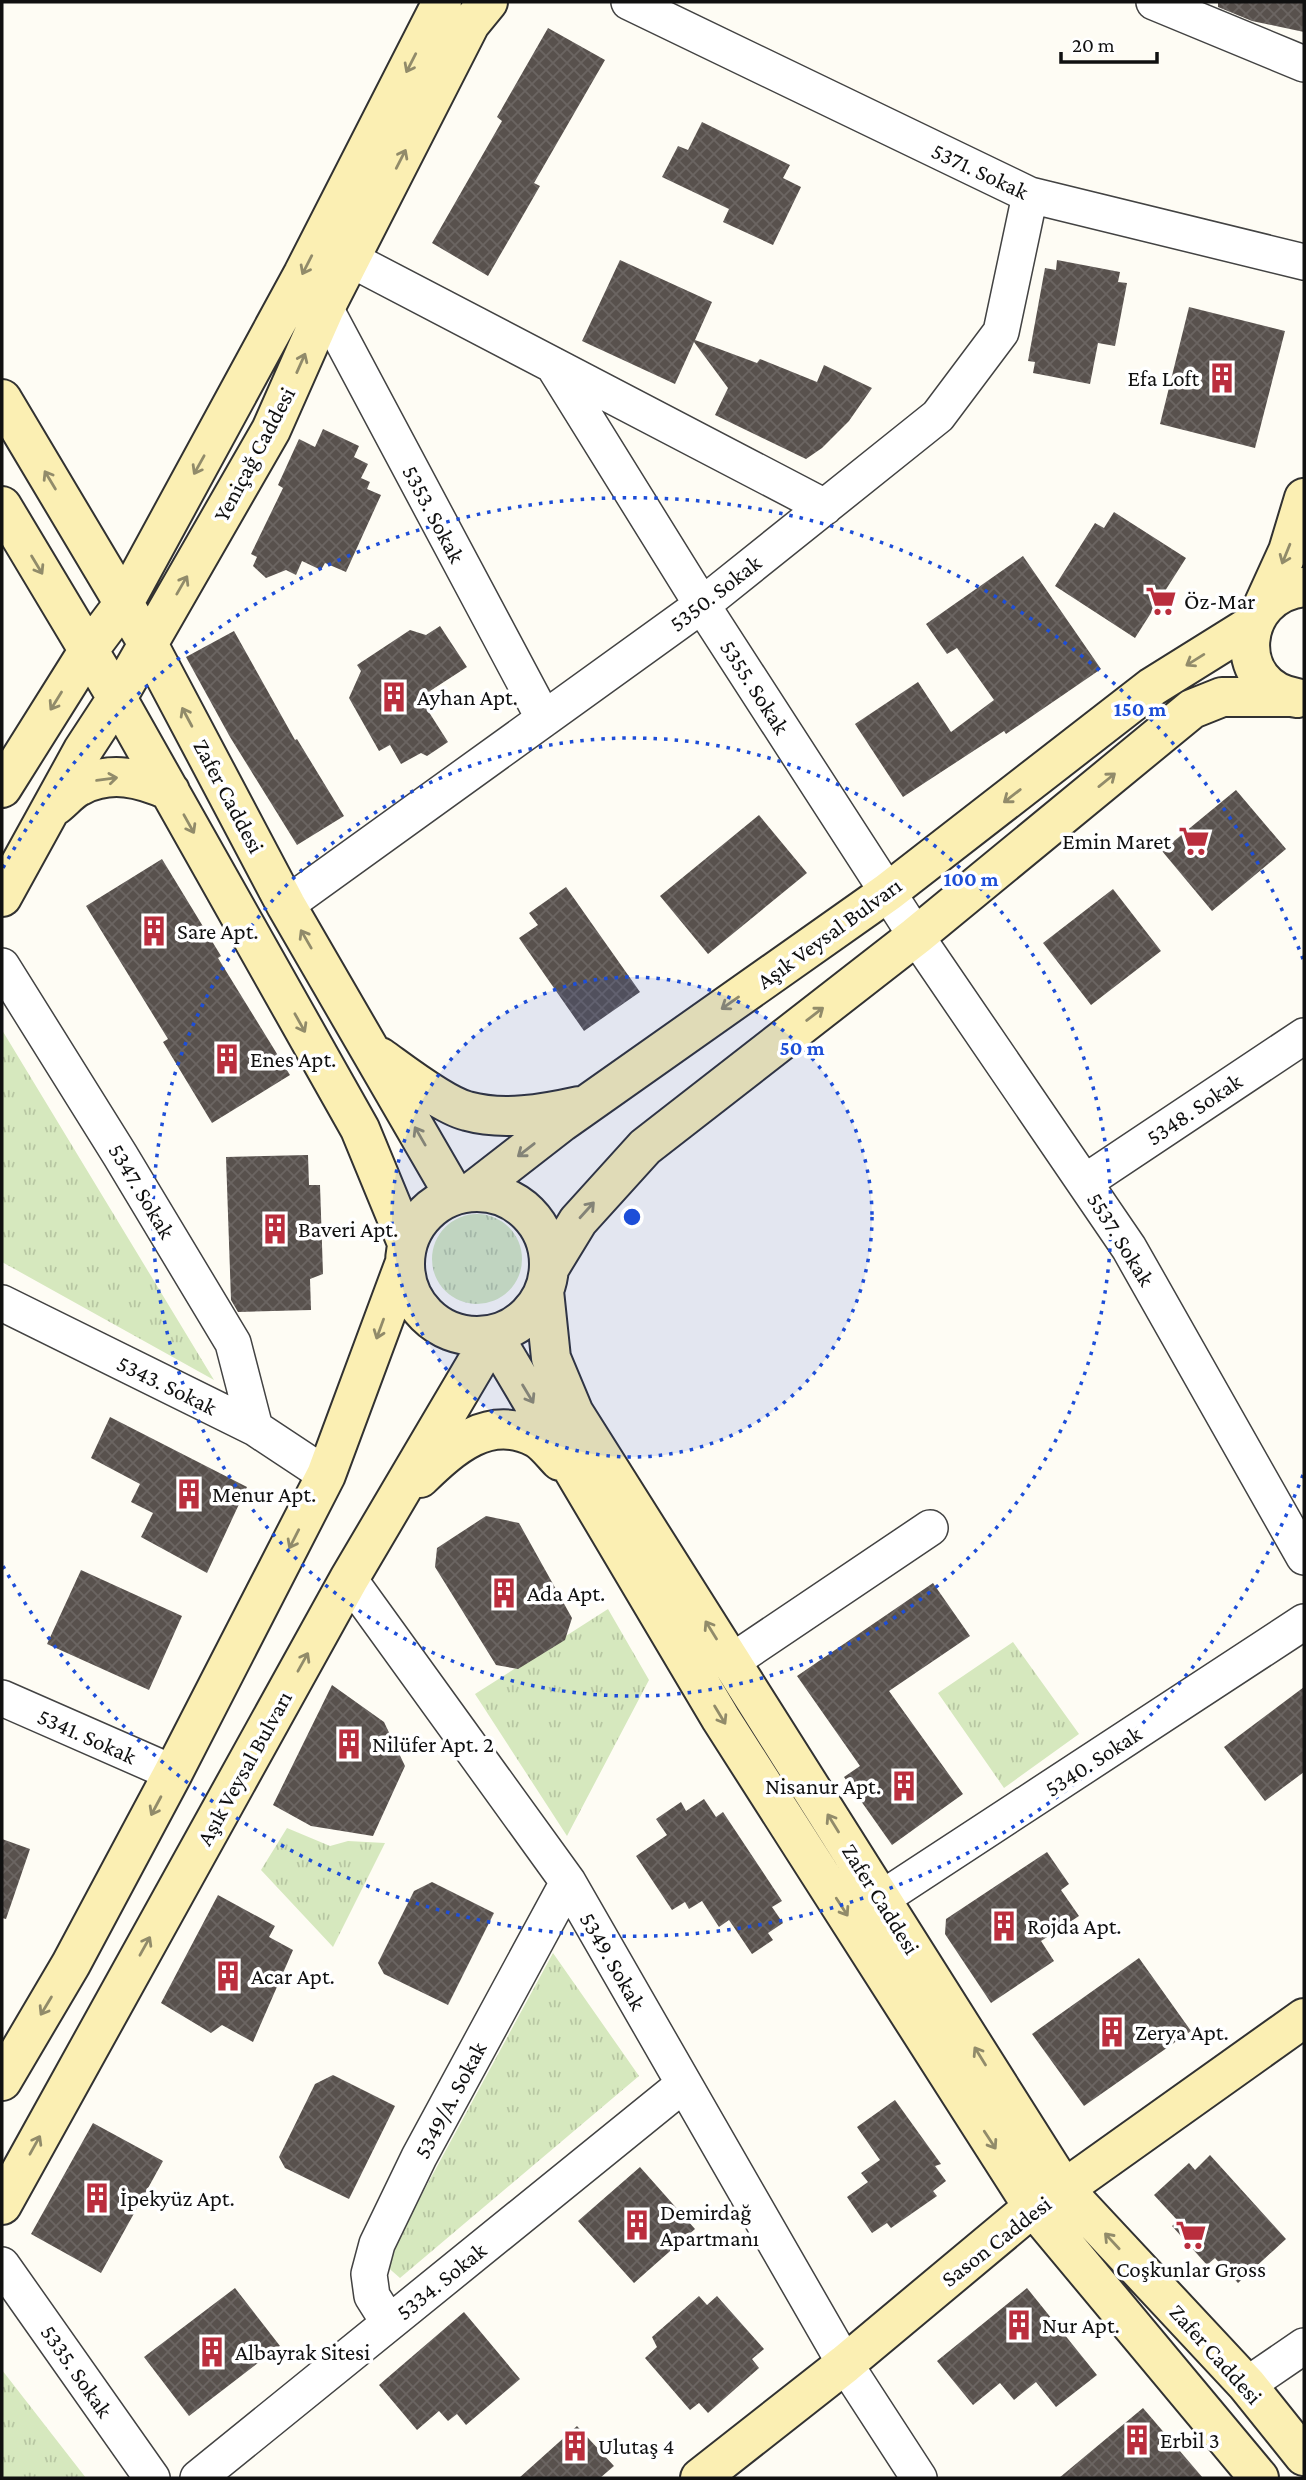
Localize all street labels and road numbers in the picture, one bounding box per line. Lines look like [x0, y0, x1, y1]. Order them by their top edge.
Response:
street label: 5371. Sokak [928, 137, 1032, 205]
street label: Yeniçağ Caddesi [208, 382, 300, 526]
street label: 5353. Sokak [397, 461, 471, 567]
street label: 5350. Sokak [664, 549, 766, 637]
street label: 5355. Sokak [715, 635, 795, 739]
street label: Zafer Caddesi [188, 735, 270, 857]
street label: Aşık Veysal Bulvarı [752, 872, 906, 994]
street label: 5348. Sokak [1141, 1068, 1247, 1150]
street label: 5347. Sokak [103, 1139, 181, 1243]
street label: 5537. Sokak [1082, 1187, 1160, 1291]
street label: 5343. Sokak [113, 1350, 221, 1420]
street label: Aşık Veysal Bulvarı [191, 1686, 297, 1850]
street label: 5341. Sokak [34, 1703, 140, 1769]
street label: 5340. Sokak [1040, 1720, 1146, 1802]
street label: Zafer Caddesi [837, 1839, 925, 1959]
street label: 5349. Sokak [575, 1908, 651, 2014]
street label: 5349/A. Sokak [408, 2037, 492, 2163]
street label: Sason Caddesi [936, 2190, 1056, 2292]
street label: 5334. Sokak [391, 2237, 491, 2325]
street label: Zafer Caddesi [1164, 2299, 1268, 2409]
street label: 5335. Sokak [36, 2320, 118, 2422]

